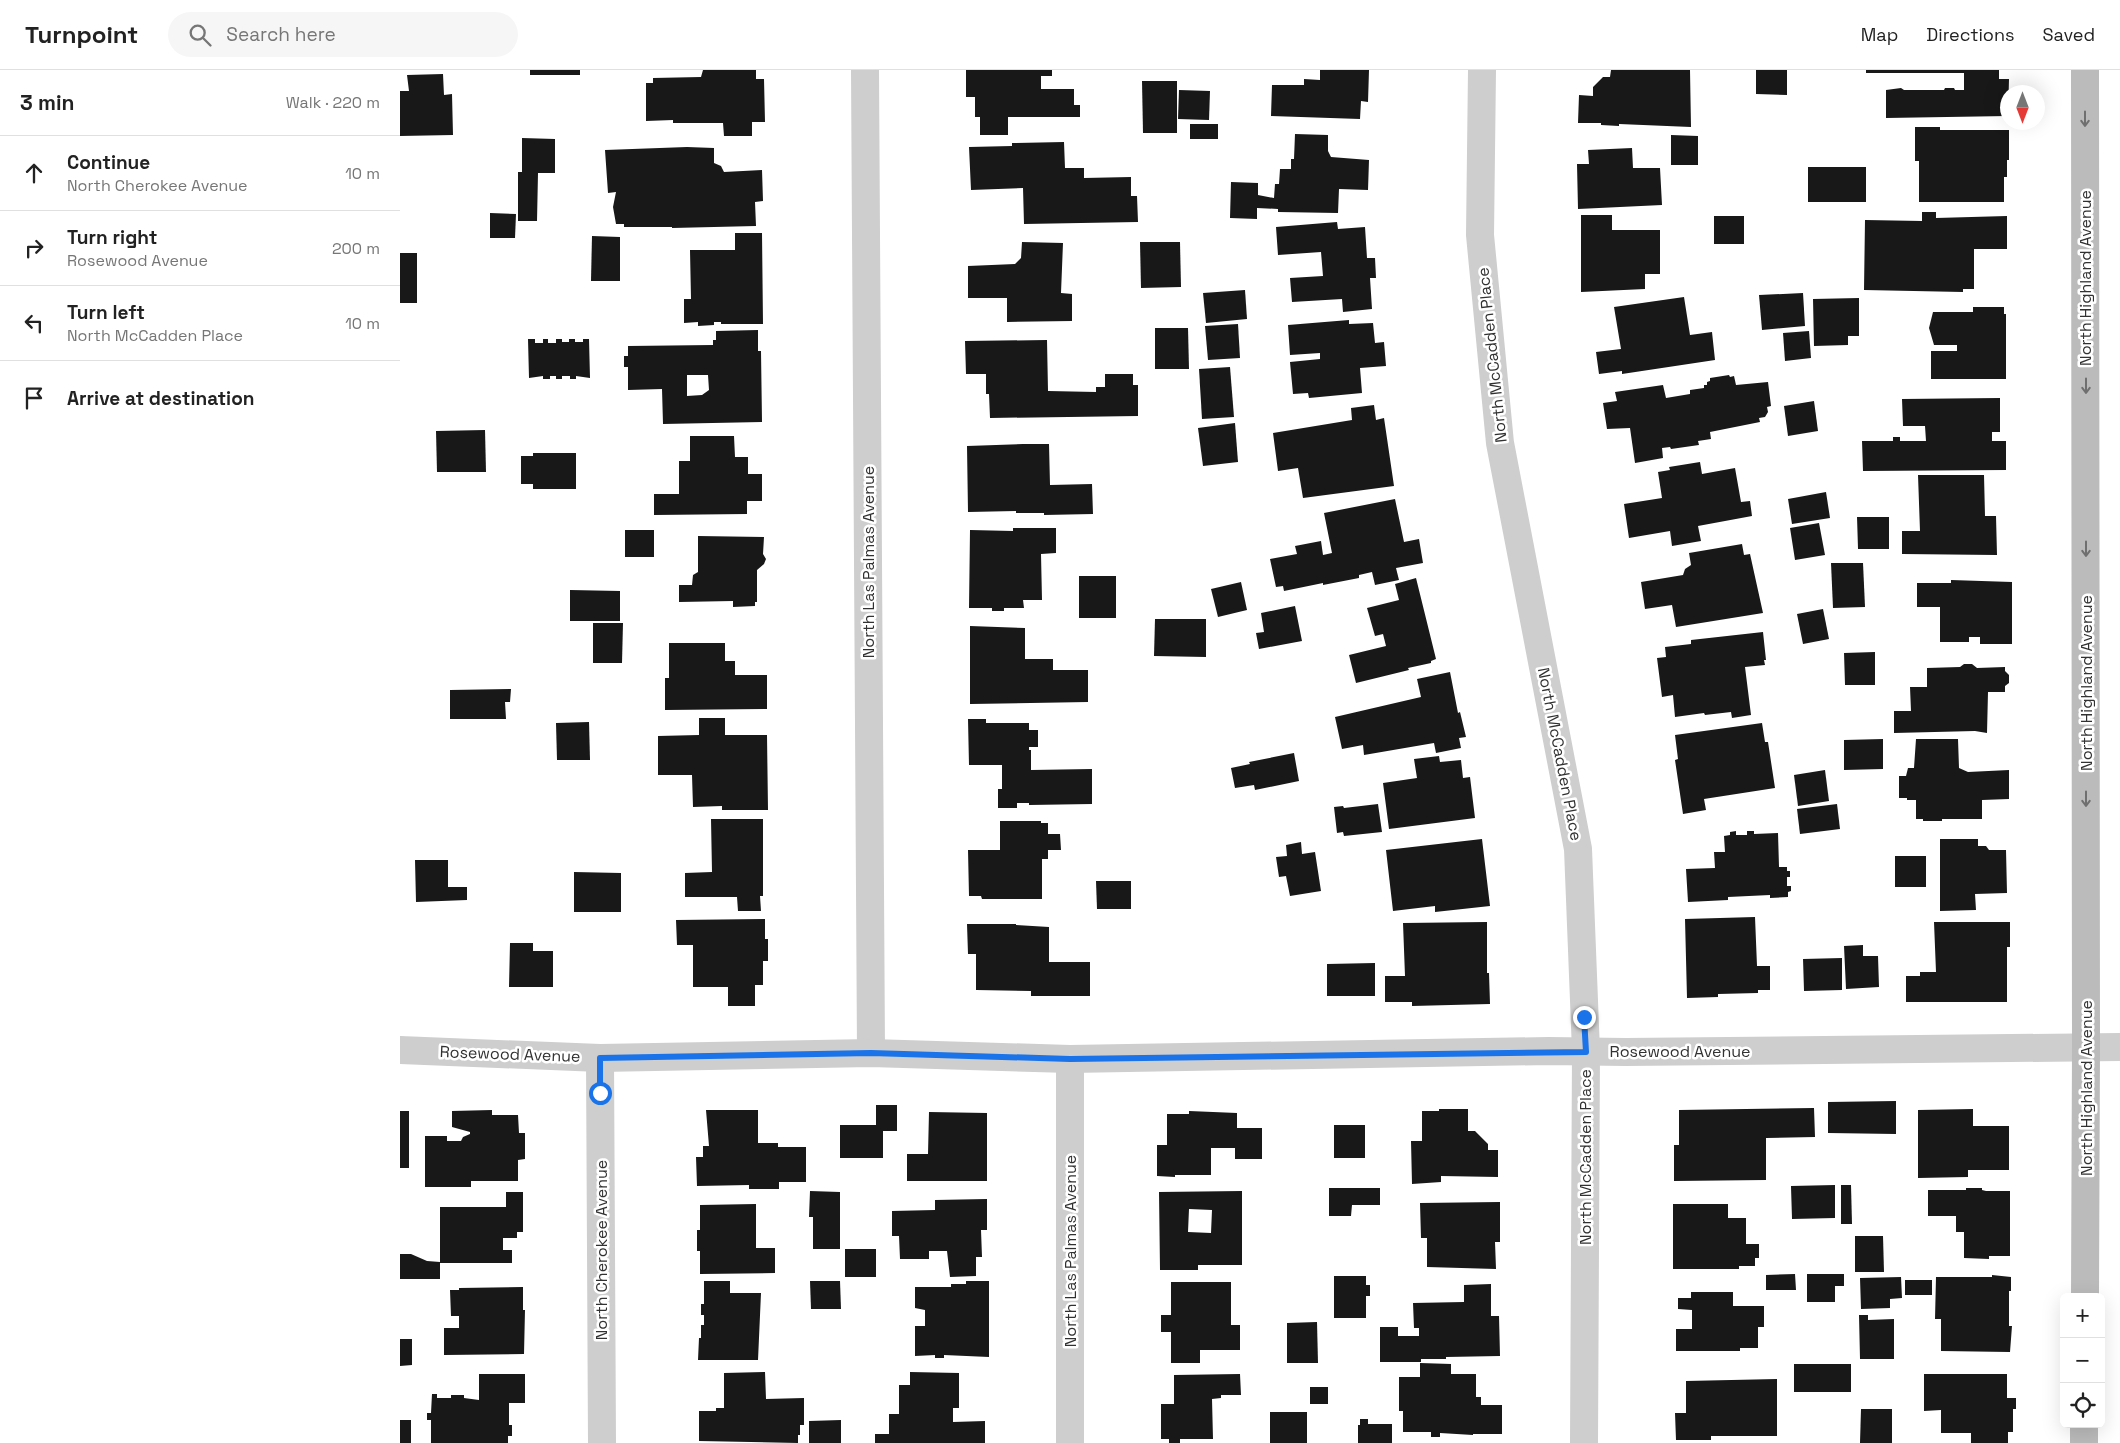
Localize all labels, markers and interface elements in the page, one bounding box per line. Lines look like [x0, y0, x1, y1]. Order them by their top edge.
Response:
search box [168, 12, 518, 57]
text: Turnpoint [25, 19, 138, 50]
icon: search [186, 21, 214, 49]
text: Search here [226, 22, 336, 47]
text: Map [1861, 23, 1898, 46]
text: Directions [1926, 23, 2015, 46]
text: Saved [2043, 23, 2095, 46]
north arrow [2000, 85, 2045, 130]
text: 3 min [20, 89, 75, 116]
text: Walk · 220 m [286, 92, 380, 113]
one-way arrow [2080, 110, 2090, 126]
text: Continue [67, 150, 150, 175]
icon: ahead [20, 159, 48, 187]
text: 10 m [345, 163, 380, 184]
text: North Cherokee Avenue [67, 175, 248, 196]
street label: North Highland Avenue [2075, 190, 2096, 366]
text: Turn right [67, 225, 157, 250]
icon: right [20, 234, 48, 262]
text: 200 m [332, 238, 380, 259]
text: Rosewood Avenue [67, 250, 208, 271]
street label: North McCadden Place [1472, 266, 1512, 444]
text: Turn left [67, 300, 145, 325]
icon: left [20, 309, 48, 337]
text: 10 m [345, 313, 380, 334]
text: North McCadden Place [67, 325, 243, 346]
one-way arrow [2081, 378, 2091, 394]
icon: arrive [20, 384, 48, 412]
text: Arrive at destination [67, 386, 255, 411]
street label: North Las Palmas Avenue [858, 466, 879, 658]
one-way arrow [2081, 540, 2091, 556]
street label: North Highland Avenue [2076, 595, 2097, 771]
street label: North McCadden Place [1533, 666, 1587, 842]
one-way arrow [2081, 790, 2091, 806]
street label: North Highland Avenue [2076, 1000, 2097, 1176]
route end [1573, 1006, 1596, 1029]
street label: Rosewood Avenue [439, 1041, 581, 1067]
street label: Rosewood Avenue [1610, 1041, 1750, 1062]
street label: North McCadden Place [1575, 1069, 1596, 1245]
route start [589, 1082, 612, 1105]
street label: North Las Palmas Avenue [1060, 1155, 1081, 1347]
street label: North Cherokee Avenue [591, 1160, 612, 1340]
map controls [2060, 1293, 2105, 1428]
button: + [2060, 1293, 2105, 1338]
button: − [2060, 1338, 2105, 1383]
button: locate [2060, 1383, 2105, 1428]

